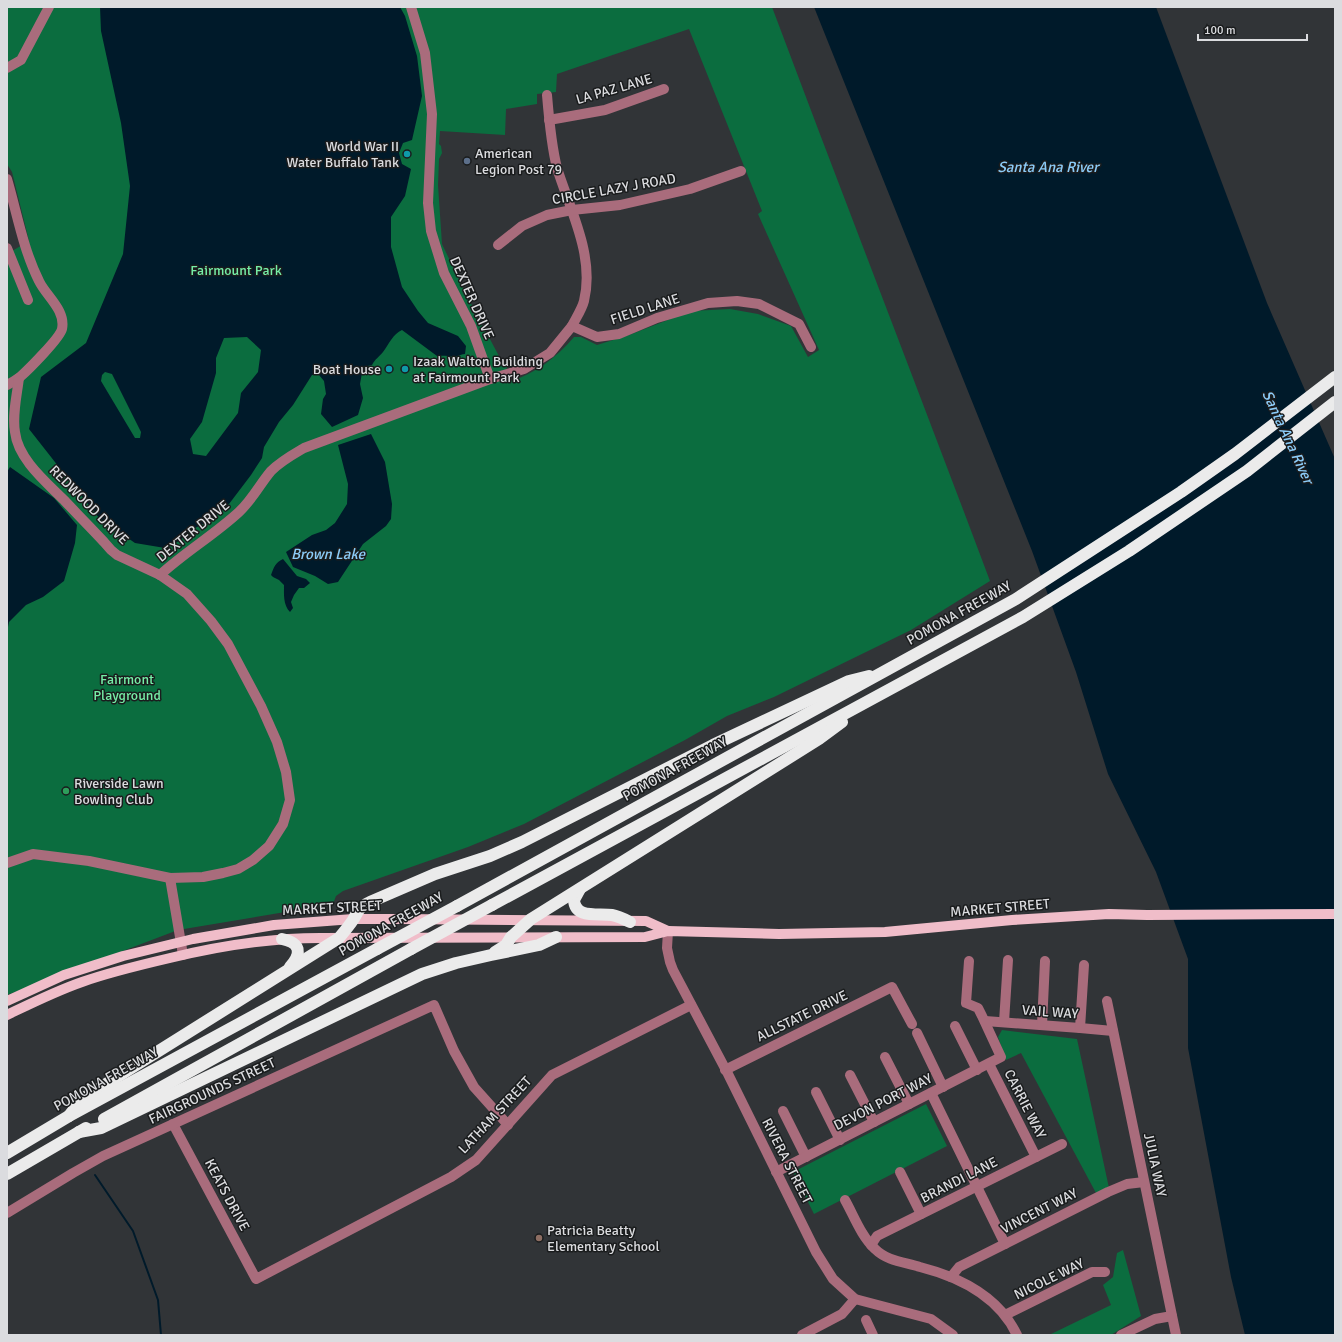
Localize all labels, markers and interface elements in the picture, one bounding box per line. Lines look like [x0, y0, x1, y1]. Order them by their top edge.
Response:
scale bar [1198, 16, 1307, 42]
text: 100 m [1204, 23, 1236, 38]
street label: LA PAZ LANE [574, 70, 654, 108]
place label: World War II Water Buffalo Tank [287, 138, 399, 171]
place label: American Legion Post 79 [475, 145, 562, 178]
marker: World War II Water Buffalo Tank [402, 149, 412, 159]
marker: American Legion Post 79 [462, 156, 472, 166]
water label: Santa Ana River [997, 158, 1101, 176]
street label: CIRCLE LAZY J ROAD [551, 170, 677, 208]
street label: DEXTER DRIVE [446, 254, 498, 342]
park label: Fairmount Park [190, 262, 282, 279]
street label: FIELD LANE [608, 290, 682, 328]
place label: Izaak Walton Building at Fairmount Park [413, 353, 543, 386]
place label: Boat House [313, 361, 381, 378]
marker: Boat House [384, 364, 394, 374]
marker: Izaak Walton Building at Fairmount Park [400, 364, 410, 374]
water label: Santa Ana River [1258, 387, 1319, 489]
street label: REDWOOD DRIVE [46, 462, 132, 548]
street label: DEXTER DRIVE [153, 496, 233, 566]
water label: Brown Lake [291, 545, 367, 563]
street label: POMONA FREEWAY [904, 577, 1014, 649]
park label: Fairmont Playground [93, 671, 161, 704]
street label: POMONA FREEWAY [620, 733, 730, 805]
place label: Riverside Lawn Bowling Club [74, 775, 164, 808]
marker: Riverside Lawn Bowling Club [61, 786, 71, 796]
street label: POMONA FREEWAY [336, 888, 446, 960]
street label: MARKET STREET [949, 895, 1051, 921]
street label: MARKET STREET [282, 897, 382, 919]
street label: ALLSTATE DRIVE [754, 987, 850, 1045]
street label: VAIL WAY [1021, 1002, 1079, 1022]
street label: POMONA FREEWAY [51, 1043, 161, 1115]
street label: FAIRGROUNDS STREET [146, 1054, 278, 1128]
street label: CARRIE WAY [1000, 1067, 1050, 1141]
street label: DEVON PORT WAY [831, 1070, 935, 1134]
street label: LATHAM STREET [455, 1073, 535, 1157]
street label: RIVERA STREET [758, 1115, 816, 1207]
street label: JULIA WAY [1140, 1131, 1170, 1199]
street label: BRANDI LANE [918, 1153, 1001, 1207]
street label: KEATS DRIVE [201, 1156, 253, 1234]
street label: VINCENT WAY [998, 1184, 1080, 1238]
place label: Patricia Beatty Elementary School [547, 1222, 660, 1255]
marker: Patricia Beatty Elementary School [534, 1233, 544, 1243]
street label: NICOLE WAY [1011, 1255, 1087, 1303]

